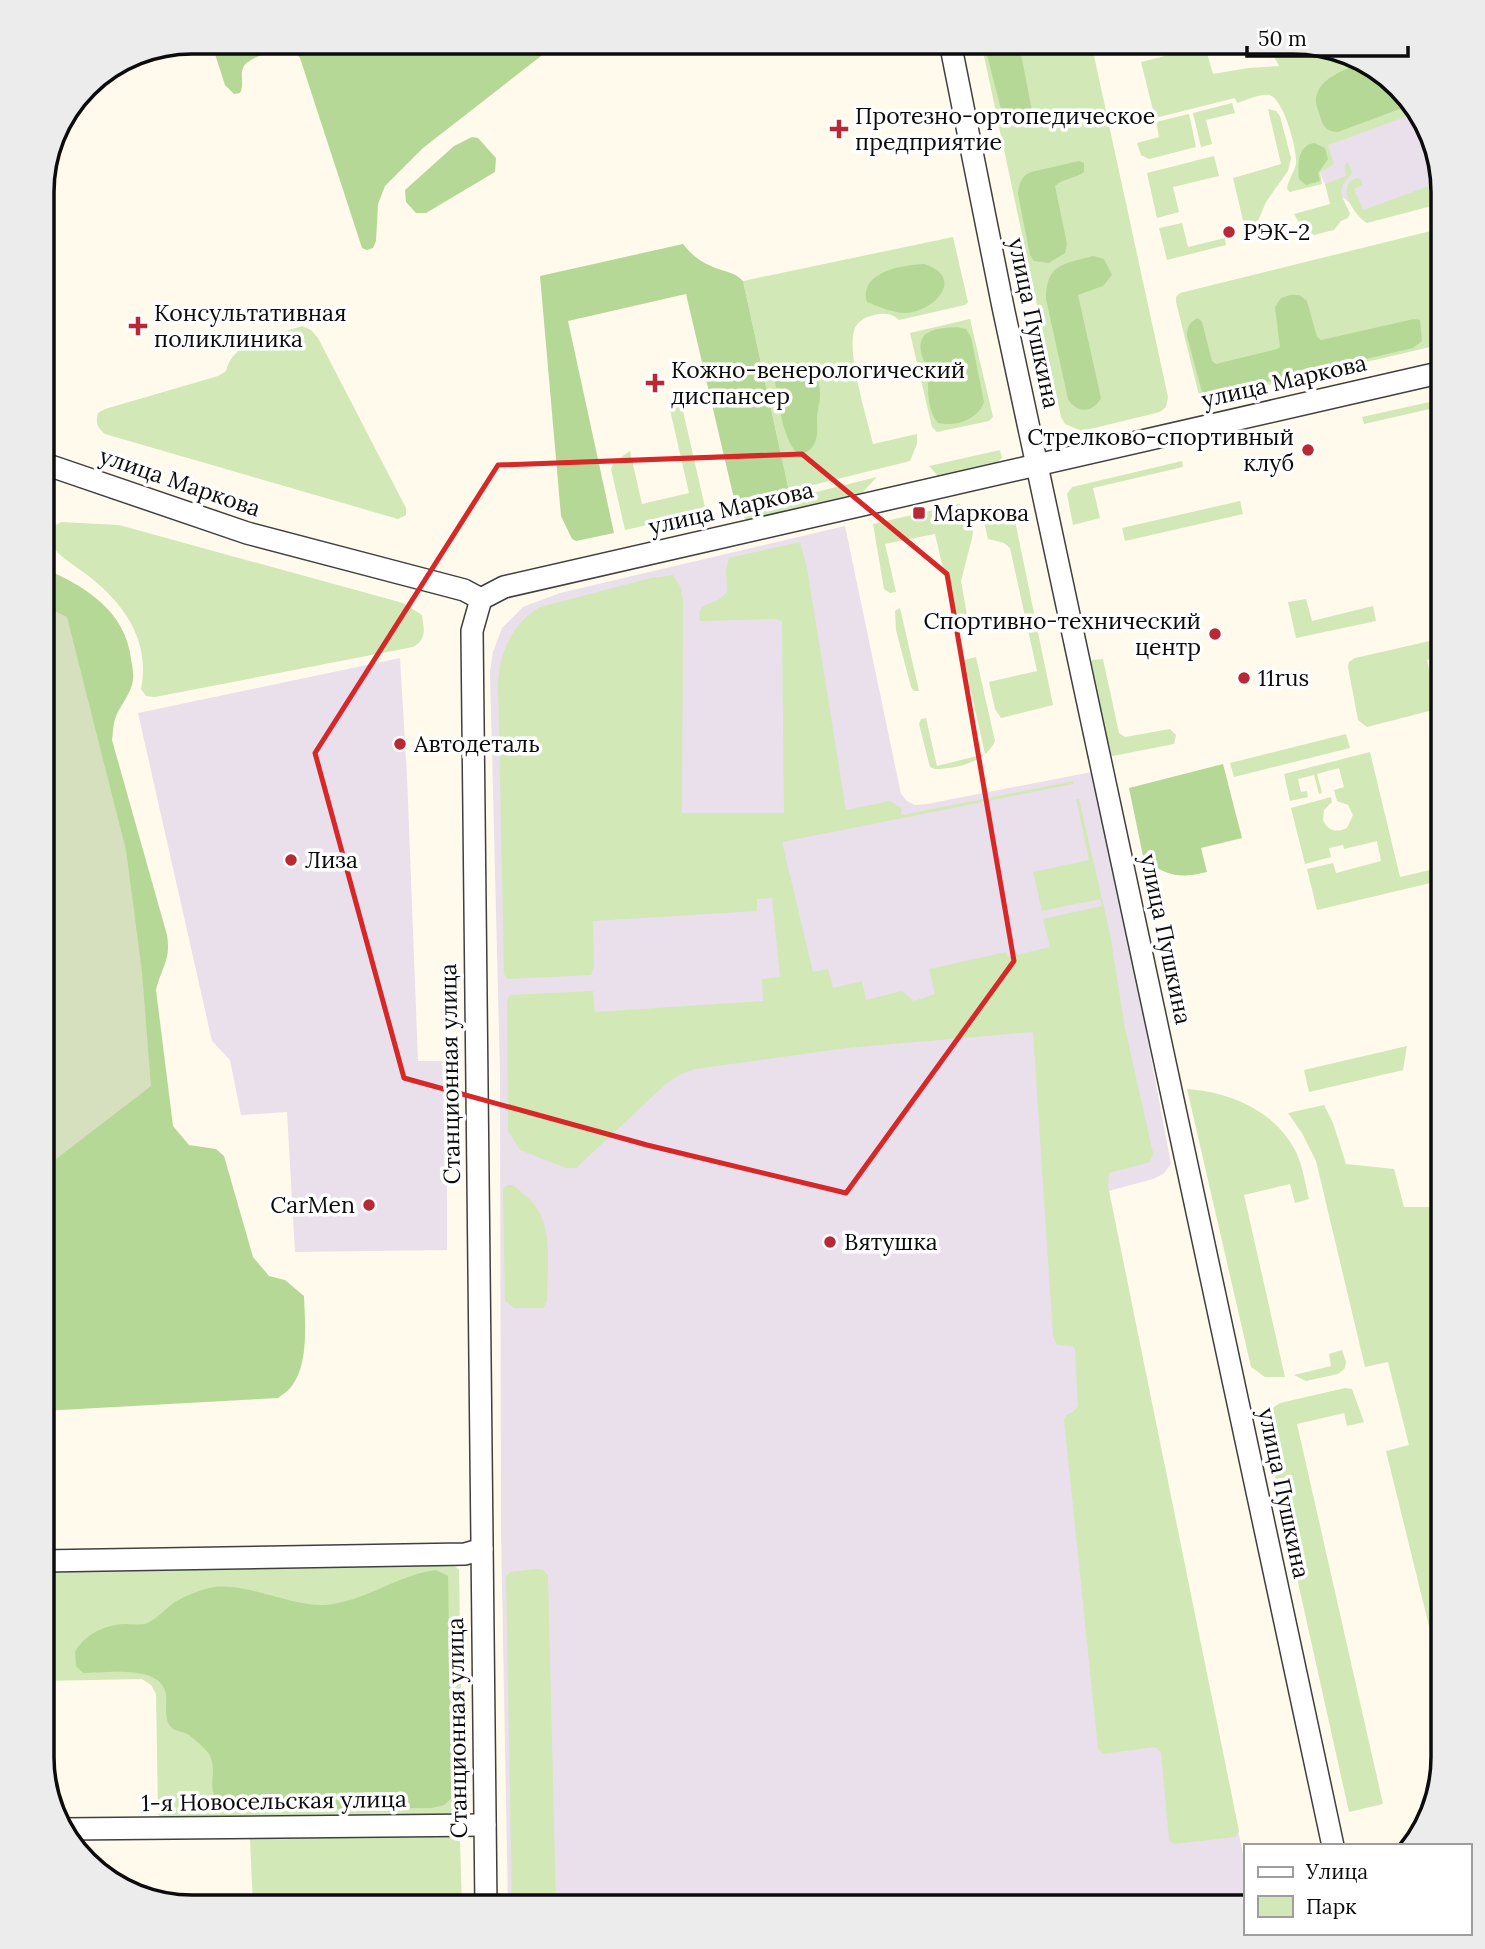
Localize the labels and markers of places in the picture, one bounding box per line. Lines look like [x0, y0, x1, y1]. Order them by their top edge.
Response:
place label: Протезно-ортопедическое предприятие [855, 101, 1155, 156]
marker: Протезно-ортопедическое предприятие [829, 119, 849, 139]
place label: РЭК-2 [1243, 217, 1310, 246]
marker: РЭК-2 [1221, 224, 1237, 240]
place label: Консультативная поликлиника [154, 298, 346, 353]
marker: Консультативная поликлиника [128, 316, 148, 336]
place label: Кожно-венерологический диспансер [671, 355, 965, 410]
marker: Кожно-венерологический диспансер [645, 373, 665, 393]
place label: Стрелково-спортивный клуб [1027, 422, 1294, 477]
marker: Стрелково-спортивный клуб [1300, 442, 1316, 458]
place label: Маркова [933, 498, 1029, 527]
marker: Маркова [911, 505, 927, 521]
place label: Спортивно-технический центр [923, 606, 1201, 661]
marker: Спортивно-технический центр [1207, 626, 1223, 642]
place label: 11rus [1258, 663, 1309, 692]
marker: 11rus [1236, 670, 1252, 686]
place label: Автодеталь [413, 729, 540, 758]
marker: Автодеталь [392, 736, 408, 752]
place label: Лиза [305, 845, 358, 874]
marker: Лиза [283, 852, 299, 868]
place label: CarMen [270, 1190, 355, 1219]
marker: CarMen [361, 1197, 377, 1213]
place label: Вятушка [844, 1227, 938, 1256]
marker: Вятушка [822, 1234, 838, 1250]

